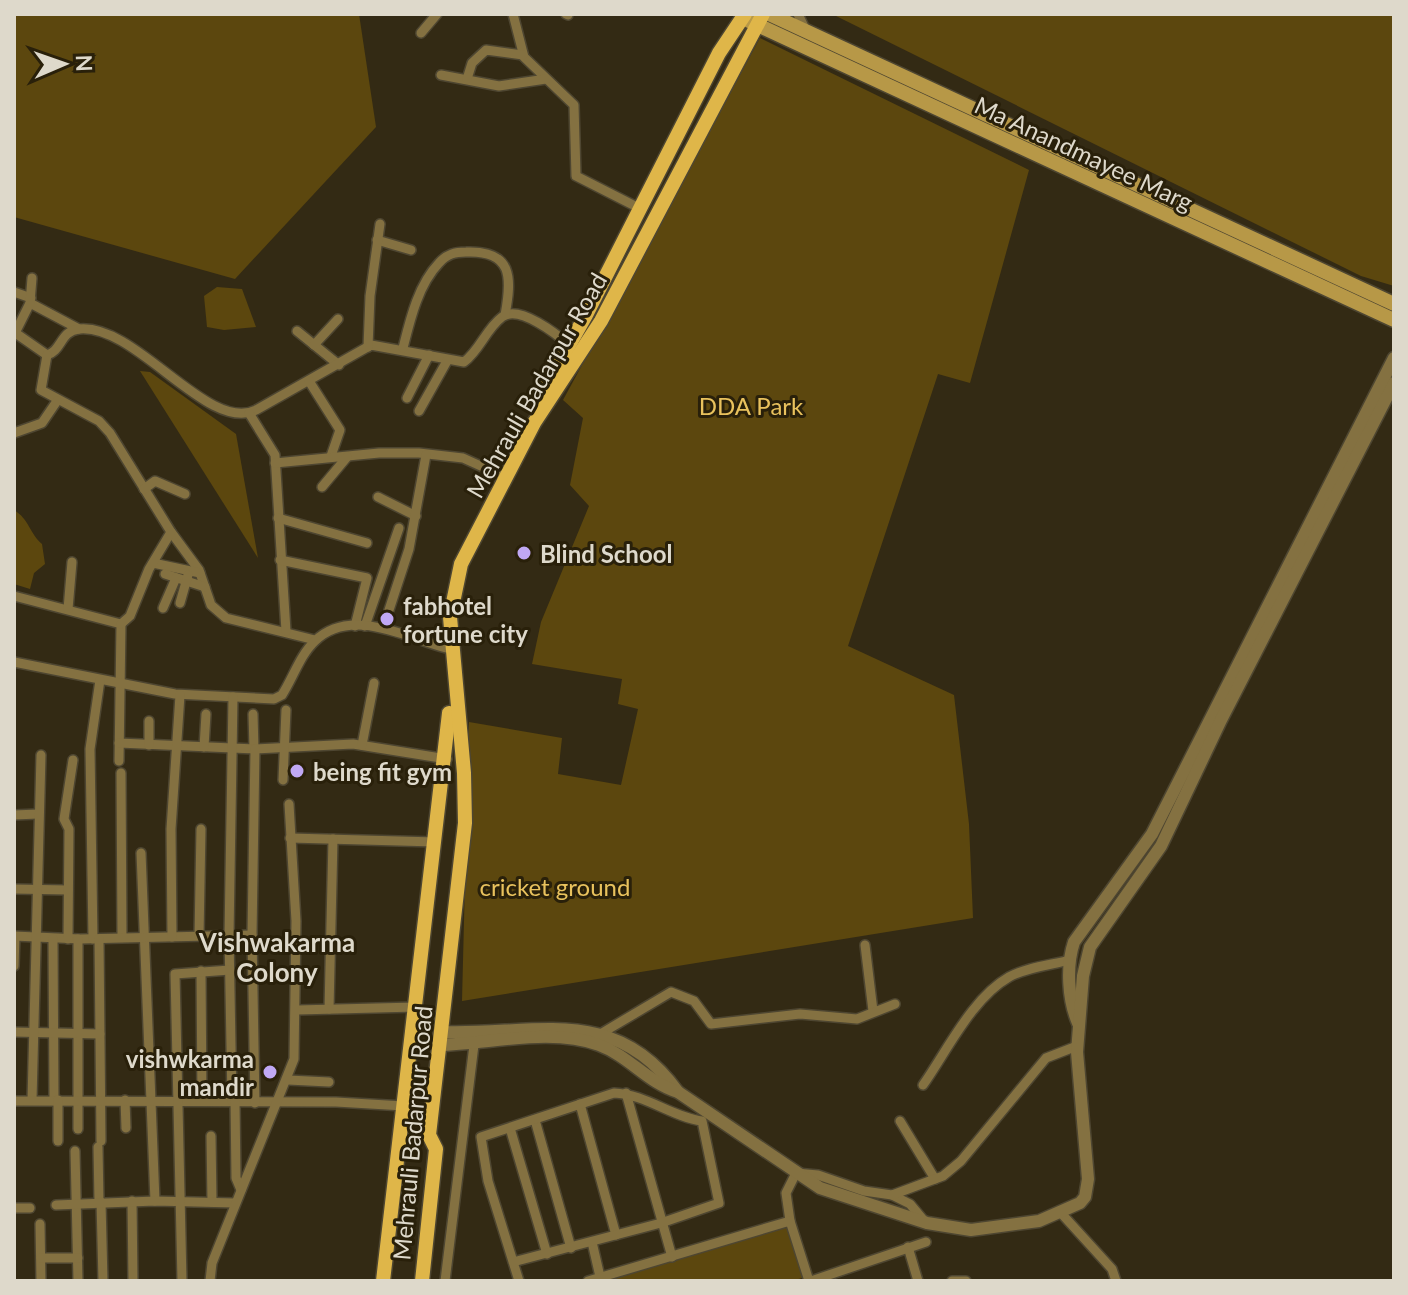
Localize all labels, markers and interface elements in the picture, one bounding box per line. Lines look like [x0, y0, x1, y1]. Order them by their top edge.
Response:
north arrow [24, 24, 104, 104]
text: N [71, 54, 98, 72]
street label: Ma Anandmayee Marg [970, 90, 1198, 216]
street label: Mehrauli Badarpur Road [460, 267, 612, 503]
park label: DDA Park [699, 391, 804, 420]
place label: Blind School [540, 539, 672, 568]
marker: Blind School [515, 544, 533, 562]
place label: fabhotel fortune city [403, 591, 528, 648]
marker: fabhotel fortune city [378, 610, 396, 628]
place label: being fit gym [313, 757, 452, 786]
marker: being fit gym [288, 762, 306, 780]
park label: cricket ground [480, 872, 630, 901]
district label: Vishwakarma Colony [198, 926, 355, 988]
street label: Mehrauli Badarpur Road [386, 1005, 438, 1261]
place label: vishwkarma mandir [126, 1044, 254, 1101]
marker: vishwkarma mandir [261, 1063, 279, 1081]

